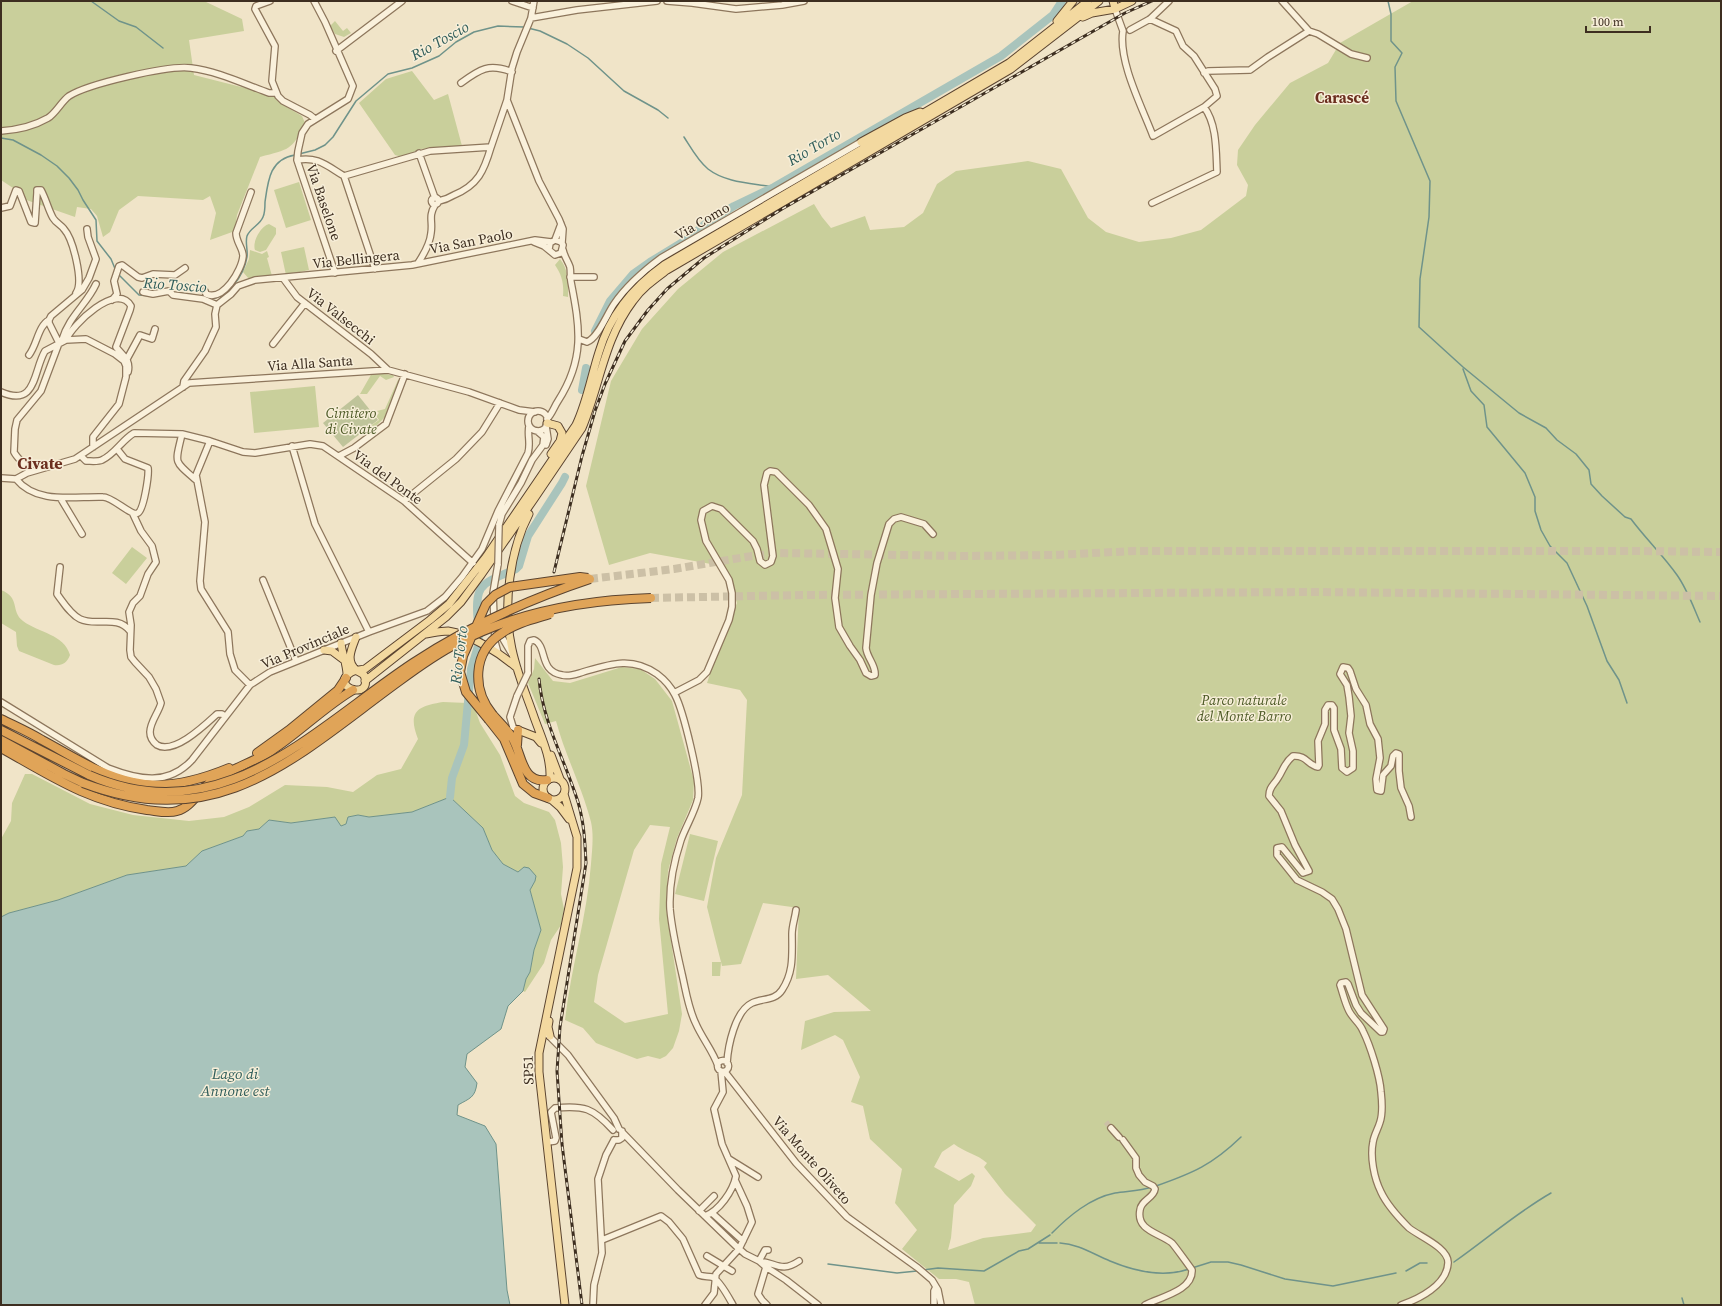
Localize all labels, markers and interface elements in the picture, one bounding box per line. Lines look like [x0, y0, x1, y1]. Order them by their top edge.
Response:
scale bar [1586, 8, 1650, 34]
text: 100 m [1592, 14, 1624, 30]
water label: Rio Toscio [406, 16, 473, 66]
district label: Carascé [1315, 87, 1369, 108]
water label: Rio Torto [782, 123, 844, 171]
street label: Via Baselone [302, 161, 346, 243]
street label: Via Como [671, 197, 733, 245]
street label: Via San Paolo [428, 223, 515, 259]
street label: Via Bellingera [311, 244, 401, 274]
water label: Rio Toscio [142, 272, 207, 297]
street label: Via Valsecchi [302, 283, 380, 349]
street label: Via Alla Santa [267, 350, 354, 376]
park label: Cimitero di Civate [325, 403, 377, 439]
street label: Via del Ponte [349, 445, 427, 509]
district label: Civate [17, 452, 63, 474]
street label: Via Provinciale [258, 618, 352, 674]
water label: Rio Torto [444, 625, 472, 686]
park label: Parco naturale del Monte Barro [1197, 690, 1291, 726]
street label: SP51 [517, 1055, 539, 1085]
water label: Lago di Annone est [200, 1063, 270, 1101]
street label: Via Monte Oliveto [768, 1111, 856, 1209]

